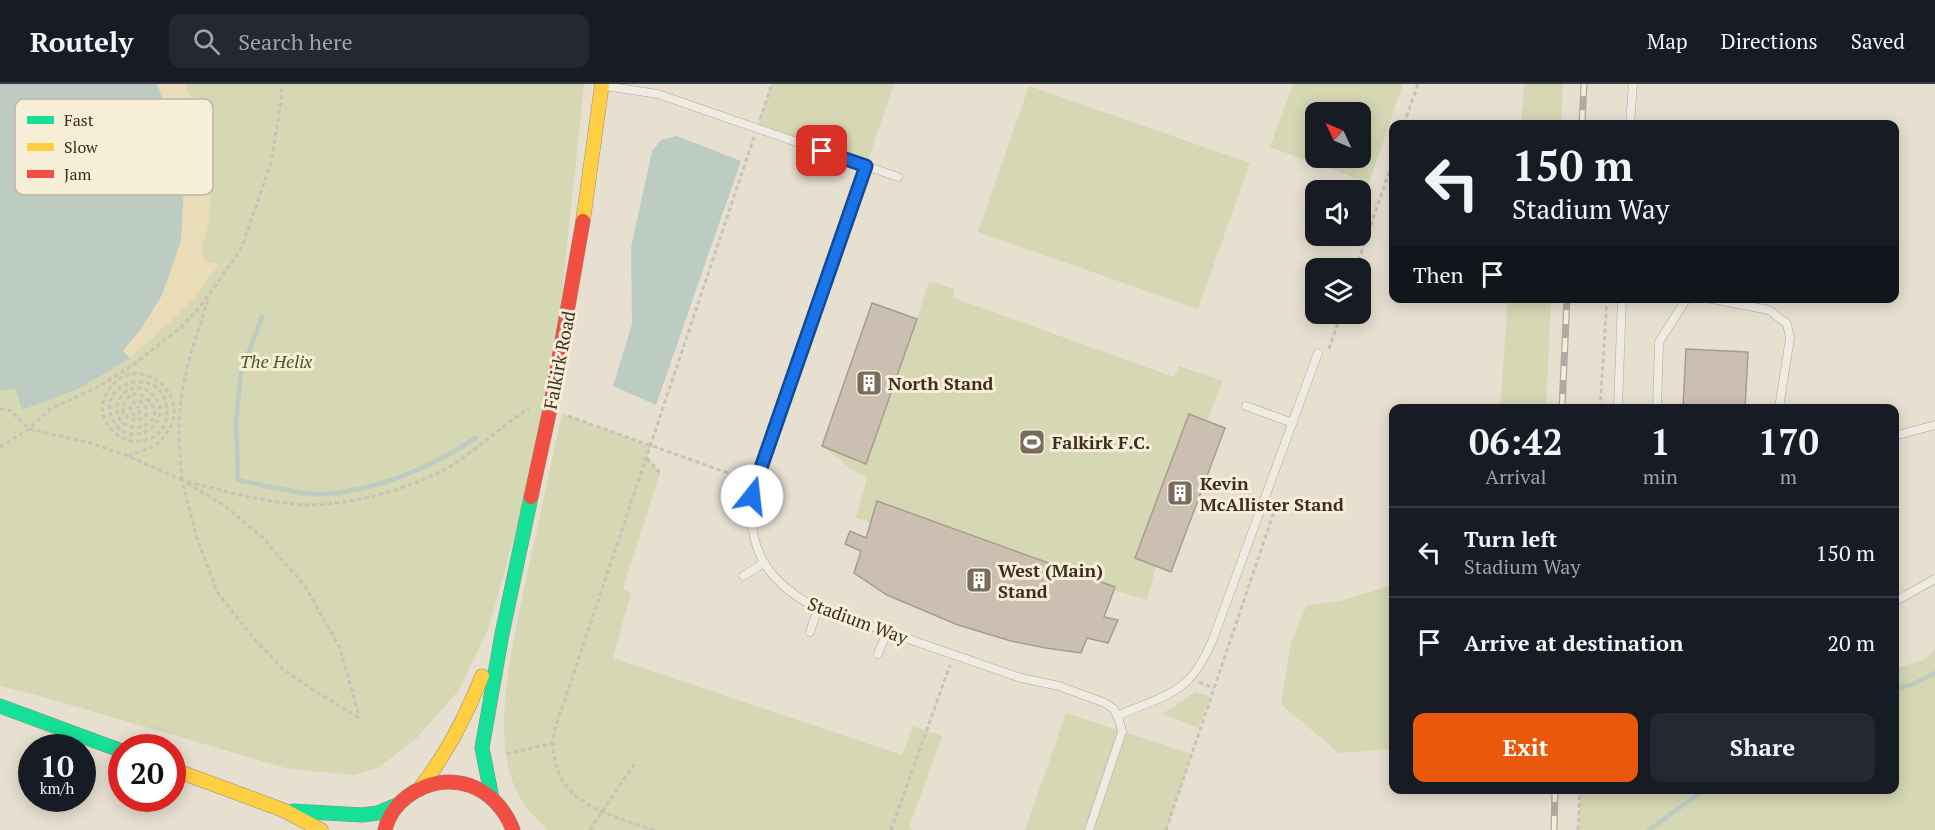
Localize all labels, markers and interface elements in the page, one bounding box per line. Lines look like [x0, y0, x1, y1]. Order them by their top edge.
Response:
search box [169, 14, 589, 68]
text: Routely [30, 23, 133, 60]
icon: search [190, 25, 223, 58]
text: Search here [238, 27, 353, 56]
text: Map [1647, 27, 1688, 55]
text: Directions [1721, 27, 1818, 55]
text: Saved [1851, 27, 1905, 55]
legend [15, 99, 213, 195]
north arrow [1305, 102, 1371, 168]
map controls [1305, 102, 1371, 324]
text: Fast [64, 109, 94, 131]
pin [796, 125, 847, 176]
icon: arrive [805, 134, 838, 167]
text: Slow [64, 136, 98, 158]
text: 150 m [1512, 137, 1633, 193]
icon: left [1413, 144, 1491, 222]
text: Jam [64, 163, 92, 185]
button: sound [1305, 180, 1371, 246]
text: Stadium Way [1512, 191, 1669, 227]
button: layers [1305, 258, 1371, 324]
icon: arrive [1476, 258, 1509, 291]
text: Then [1413, 260, 1464, 289]
street label: Falkirk Road [538, 309, 580, 411]
park label: The Helix [240, 349, 313, 373]
building icon: North Stand [854, 368, 884, 398]
place label: North Stand [888, 371, 993, 395]
text: 06:42 [1469, 418, 1563, 465]
text: 1 [1650, 418, 1671, 465]
text: 170 [1758, 418, 1819, 465]
sports icon: Falkirk F.C. [1017, 427, 1047, 457]
place label: Falkirk F.C. [1052, 430, 1150, 454]
text: Arrival [1485, 463, 1547, 490]
text: min [1643, 463, 1678, 490]
text: m [1780, 463, 1797, 490]
position arrow [720, 464, 784, 528]
place label: Kevin McAllister Stand [1200, 471, 1344, 516]
building icon: Kevin McAllister Stand [1165, 478, 1195, 508]
text: Turn left [1464, 524, 1557, 553]
icon: left [1413, 536, 1446, 569]
text: 150 m [1815, 538, 1875, 567]
text: Stadium Way [1464, 553, 1581, 580]
place label: West (Main) Stand [998, 558, 1103, 603]
building icon: West (Main) Stand [964, 565, 994, 595]
street label: Stadium Way [805, 591, 912, 650]
icon: arrive [1413, 626, 1446, 659]
text: Arrive at destination [1464, 628, 1683, 657]
text: 20 m [1827, 628, 1875, 657]
button: Exit [1413, 713, 1638, 782]
button: Share [1650, 713, 1875, 782]
speed limit sign: 20 [108, 734, 186, 812]
text: 10 [40, 746, 74, 786]
text: km/h [40, 778, 74, 798]

